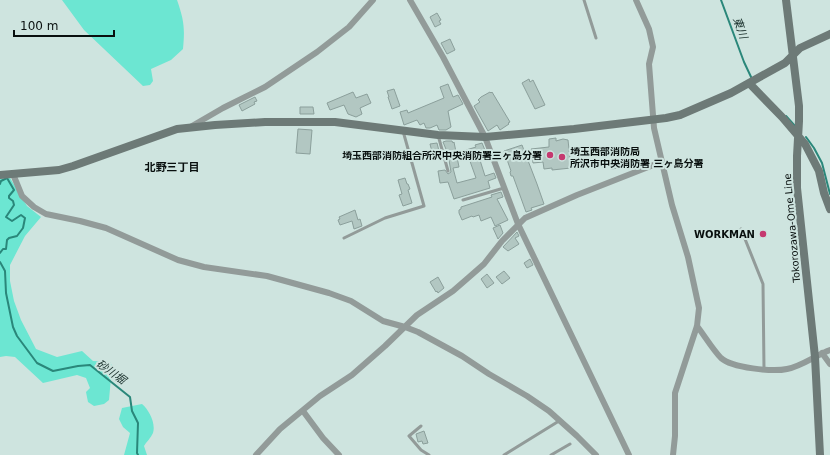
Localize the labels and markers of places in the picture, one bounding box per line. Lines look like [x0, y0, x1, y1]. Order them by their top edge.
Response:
place label: 埼玉西部消防局 所沢市中央消防署 三ヶ島分署 [570, 146, 703, 169]
place label: 埼玉西部消防組合所沢中央消防署三ヶ島分署 [342, 150, 542, 161]
marker: 埼玉西部消防組合所沢中央消防署三ヶ島分署 [545, 150, 555, 160]
marker: 埼玉西部消防局 所沢市中央消防署 三ヶ島分署 [557, 152, 567, 162]
place label: WORKMAN [694, 229, 755, 240]
marker: WORKMAN [758, 229, 768, 239]

